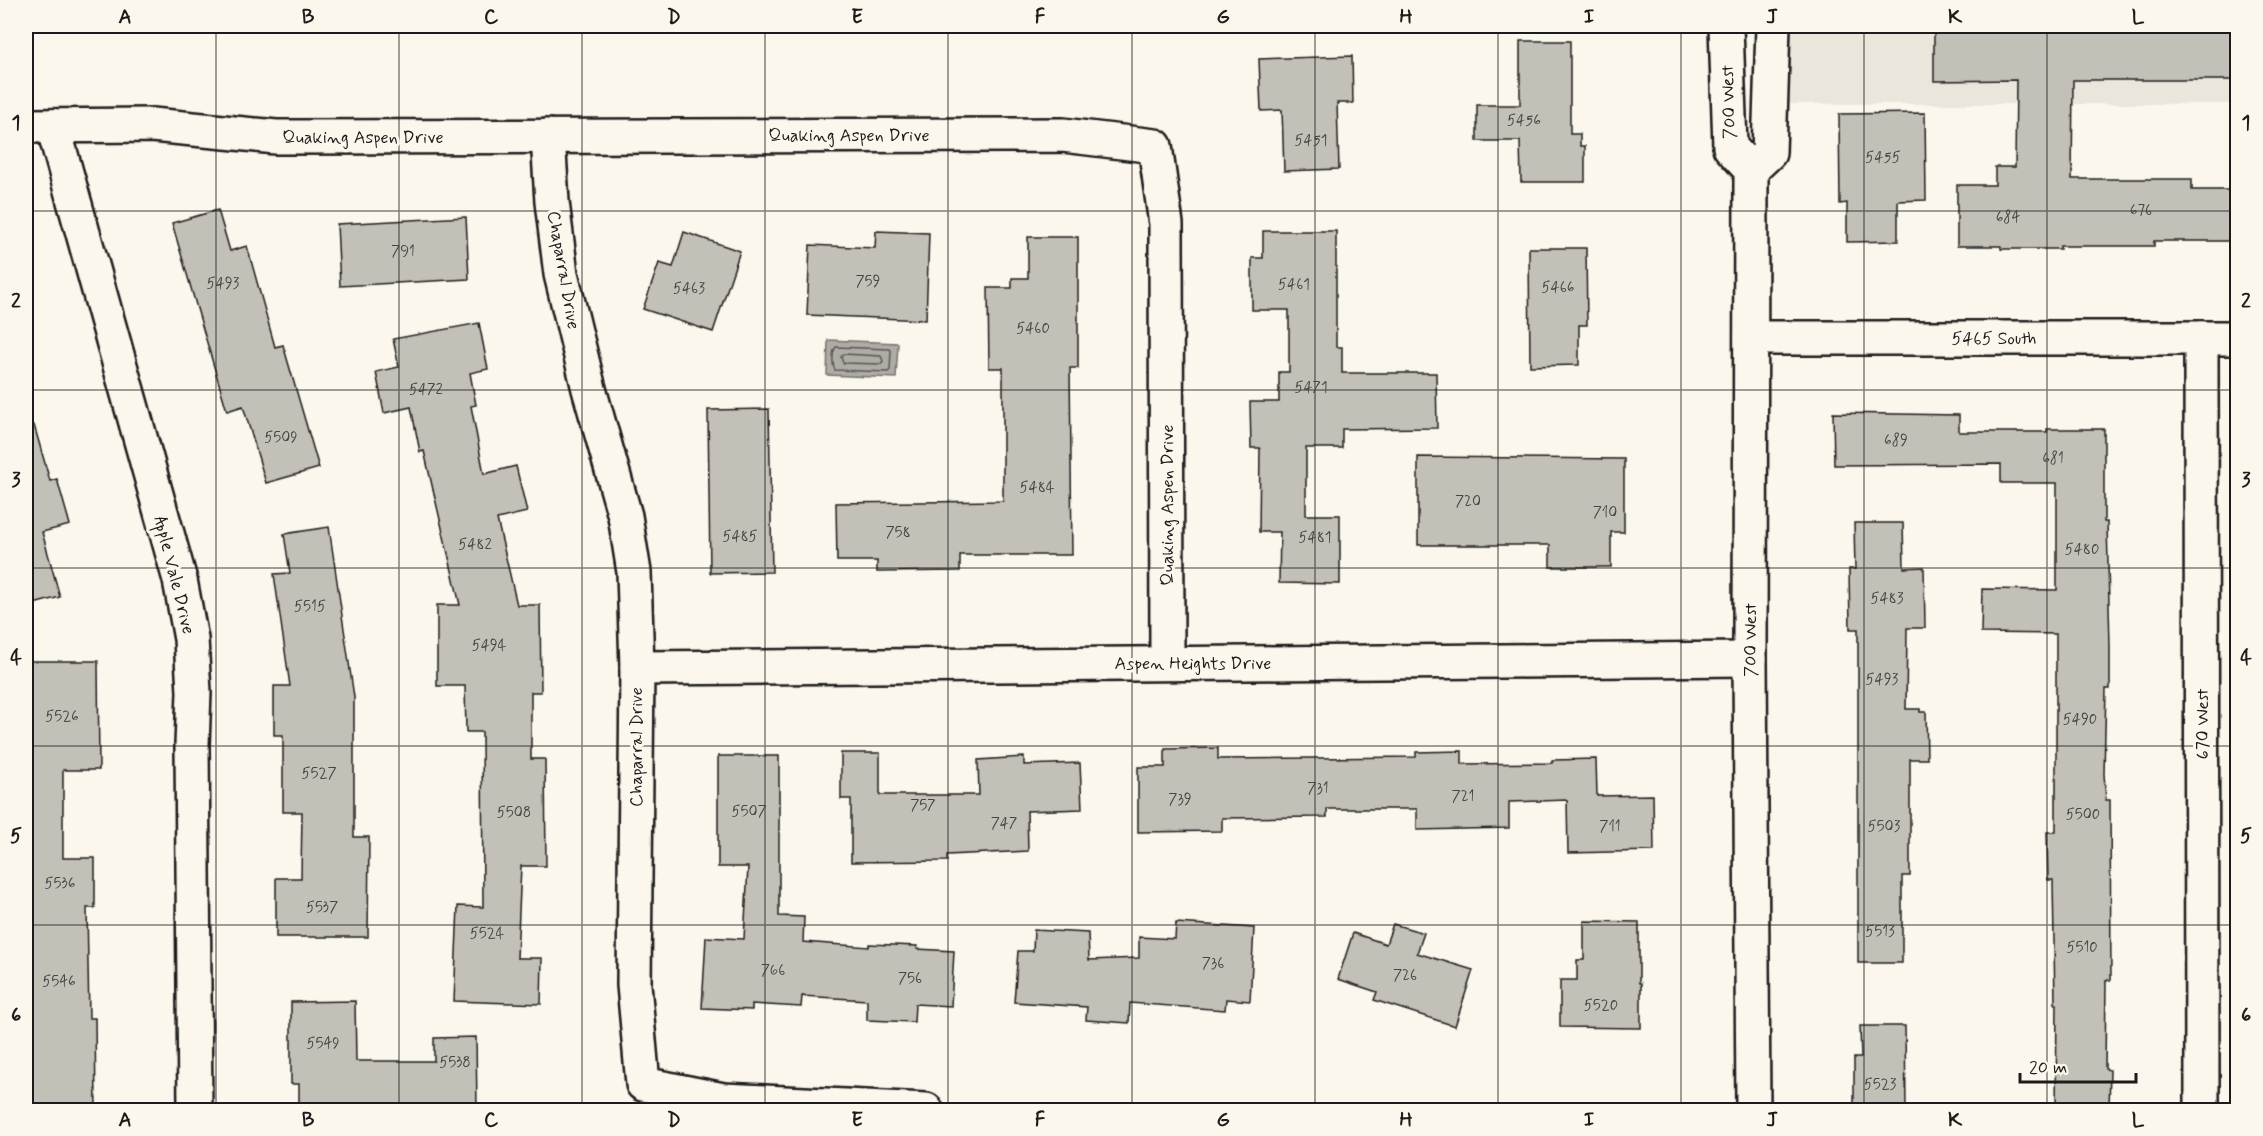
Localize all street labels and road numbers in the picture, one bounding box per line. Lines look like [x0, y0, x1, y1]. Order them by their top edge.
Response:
street label: 700 West [1716, 64, 1742, 139]
street label: Quaking Aspen Drive [768, 124, 930, 148]
street label: Quaking Aspen Drive [282, 126, 444, 150]
street label: Chaparral Drive [541, 209, 585, 331]
street label: 5465 South [1952, 327, 2036, 351]
street label: Quaking Aspen Drive [1156, 424, 1180, 586]
street label: Apple Vale Drive [147, 514, 200, 637]
street label: 700 West [1739, 603, 1763, 677]
street label: Aspen Heights Drive [1115, 652, 1271, 676]
street label: Chaparral Drive [625, 687, 649, 807]
street label: 670 West [2191, 688, 2215, 759]

